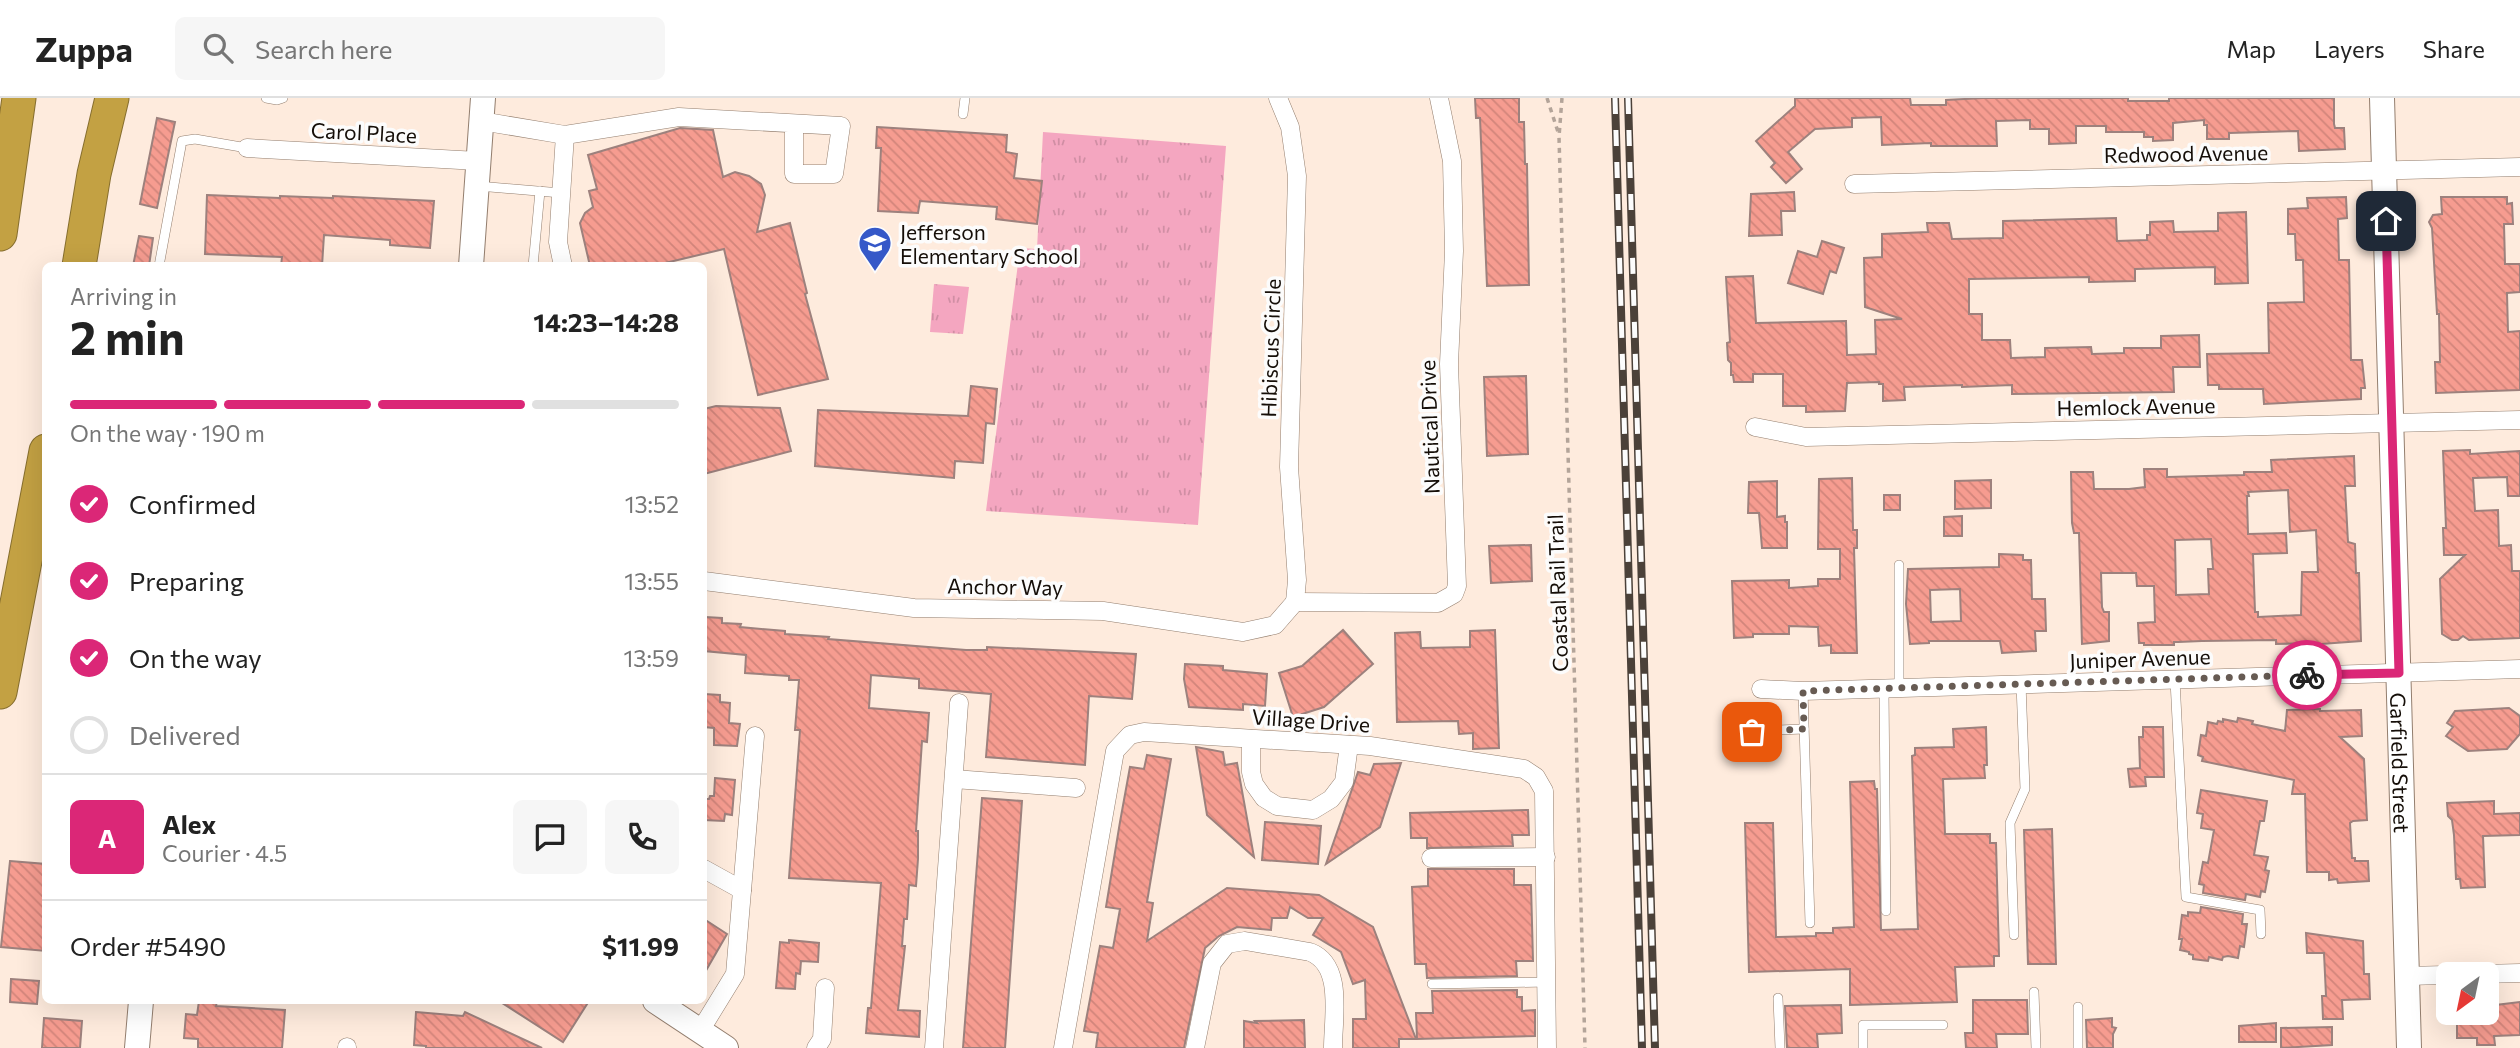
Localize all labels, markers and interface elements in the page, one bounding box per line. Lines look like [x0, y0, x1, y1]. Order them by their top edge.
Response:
search box [175, 17, 665, 80]
text: Zuppa [35, 28, 133, 69]
icon: search [199, 29, 237, 67]
text: Search here [255, 33, 392, 64]
text: Map [2227, 34, 2276, 63]
text: Layers [2314, 34, 2385, 63]
text: Share [2423, 34, 2485, 63]
street label: Carol Place [310, 117, 418, 147]
street label: Redwood Avenue [2104, 139, 2268, 167]
pin [2356, 191, 2416, 251]
icon: home [2367, 202, 2405, 240]
place label: Jefferson Elementary School [900, 219, 1078, 268]
school or university icon: Jefferson Elementary School [856, 224, 894, 273]
street label: Hibiscus Circle [1255, 278, 1285, 418]
text: Arriving in [70, 282, 177, 310]
text: 14:23–14:28 [533, 306, 679, 337]
text: 2 min [70, 308, 185, 364]
street label: Nautical Drive [1414, 360, 1444, 494]
street label: Hemlock Avenue [2056, 392, 2216, 420]
text: On the way · 190 m [70, 419, 265, 447]
icon: check [70, 485, 108, 523]
text: Confirmed [129, 488, 256, 519]
text: 13:52 [625, 490, 679, 518]
street label: Coastal Rail Trail [1542, 514, 1572, 672]
icon: check [70, 562, 108, 600]
text: Preparing [129, 565, 244, 596]
text: 13:55 [624, 567, 679, 595]
street label: Anchor Way [947, 572, 1063, 600]
icon: check [70, 639, 108, 677]
courier [2272, 640, 2342, 710]
text: On the way [129, 642, 262, 673]
street label: Juniper Avenue [2069, 643, 2211, 673]
text: 13:59 [623, 644, 679, 672]
icon: bike [2288, 656, 2326, 694]
street label: Garfield Street [2386, 692, 2415, 833]
pin [1722, 702, 1782, 762]
street label: Village Drive [1251, 703, 1371, 737]
icon: bag [1733, 713, 1771, 751]
text: Delivered [129, 719, 240, 750]
button: chat [513, 800, 587, 874]
button: phone [605, 800, 679, 874]
text: Alex [162, 808, 216, 839]
text: A [98, 822, 116, 853]
text: Courier · 4.5 [162, 839, 287, 867]
text: Order #5490 [70, 930, 226, 961]
text: $11.99 [602, 930, 679, 961]
north arrow [2436, 962, 2499, 1026]
map controls [2436, 962, 2499, 1025]

